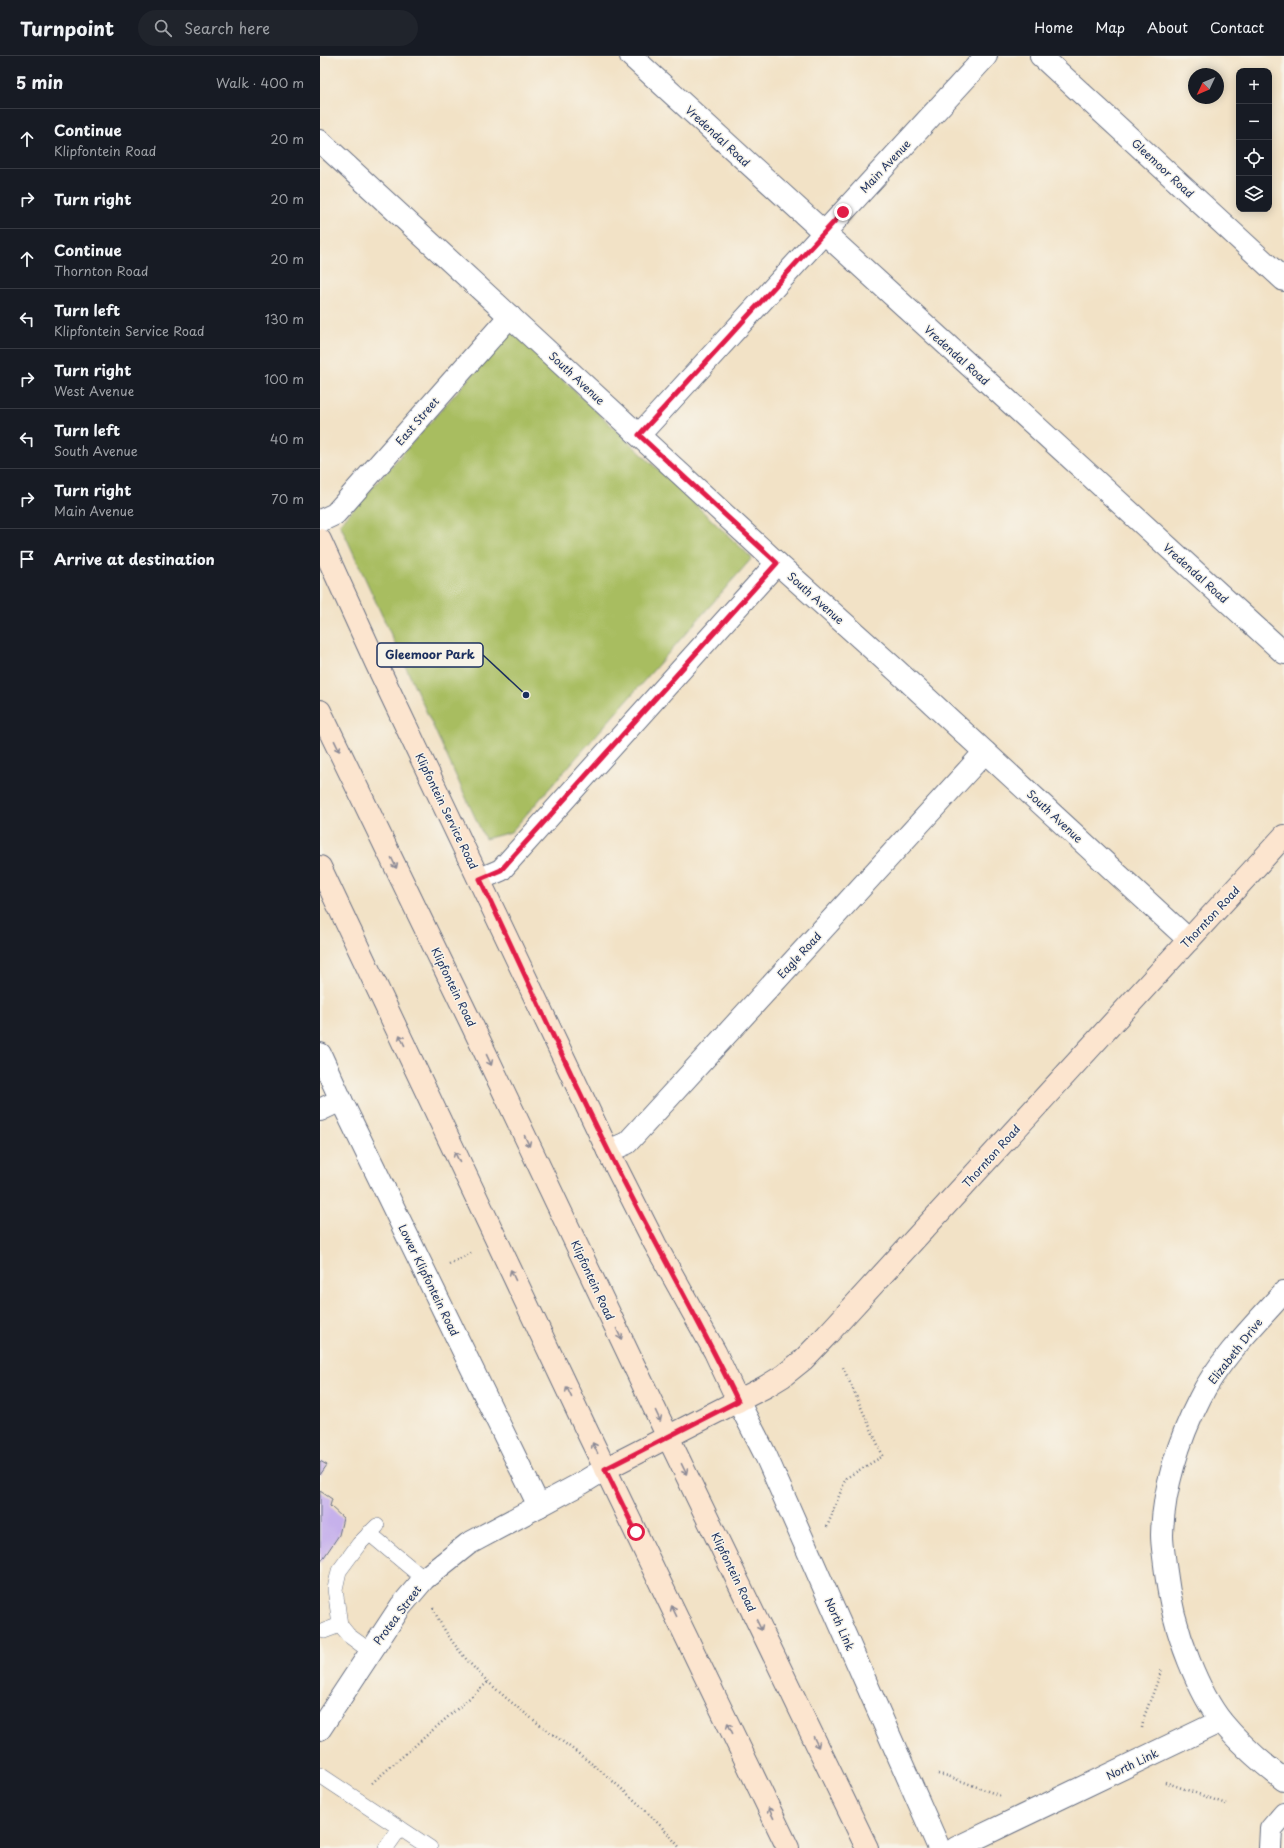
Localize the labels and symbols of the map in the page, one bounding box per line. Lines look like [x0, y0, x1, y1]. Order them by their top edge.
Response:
north arrow [1188, 68, 1224, 104]
street label: Vredendal Road [682, 101, 754, 171]
street label: Gleemoor Road [1128, 134, 1198, 202]
street label: Main Avenue [856, 135, 914, 197]
route end [834, 203, 852, 221]
street label: Vredendal Road [920, 321, 994, 389]
street label: South Avenue [545, 348, 609, 408]
street label: East Street [391, 393, 443, 449]
street label: Vredendal Road [1159, 539, 1233, 607]
street label: South Avenue [784, 568, 848, 628]
callout: Gleemoor Park [377, 643, 483, 667]
text: Gleemoor Park [385, 645, 475, 663]
one-way arrow [334, 740, 341, 752]
street label: Klipfontein Service Road [411, 750, 483, 872]
street label: South Avenue [1023, 786, 1087, 846]
one-way arrow [391, 857, 398, 869]
street label: Thornton Road [1177, 882, 1243, 952]
street label: Eagle Road [773, 928, 825, 982]
street label: Klipfontein Road [427, 944, 481, 1030]
one-way arrow [398, 1034, 405, 1046]
one-way arrow [486, 1054, 493, 1066]
street label: Thornton Road [958, 1121, 1024, 1191]
one-way arrow [524, 1134, 531, 1146]
one-way arrow [453, 1151, 460, 1163]
street label: Lower Klipfontein Road [395, 1221, 463, 1339]
street label: Klipfontein Road [567, 1237, 619, 1323]
one-way arrow [509, 1269, 516, 1281]
street label: Elizabeth Drive [1204, 1314, 1266, 1388]
one-way arrow [616, 1328, 623, 1340]
one-way arrow [565, 1386, 572, 1398]
one-way arrow [655, 1409, 662, 1421]
one-way arrow [591, 1442, 598, 1454]
one-way arrow [681, 1463, 688, 1475]
route start [627, 1523, 645, 1541]
street label: Klipfontein Road [707, 1529, 761, 1615]
street label: Protea Street [369, 1581, 425, 1648]
street label: North Link [821, 1595, 859, 1653]
one-way arrow [670, 1605, 677, 1617]
one-way arrow [756, 1619, 764, 1631]
one-way arrow [726, 1722, 733, 1734]
one-way arrow [813, 1736, 820, 1748]
street label: North Link [1103, 1744, 1161, 1784]
one-way arrow [767, 1807, 774, 1819]

